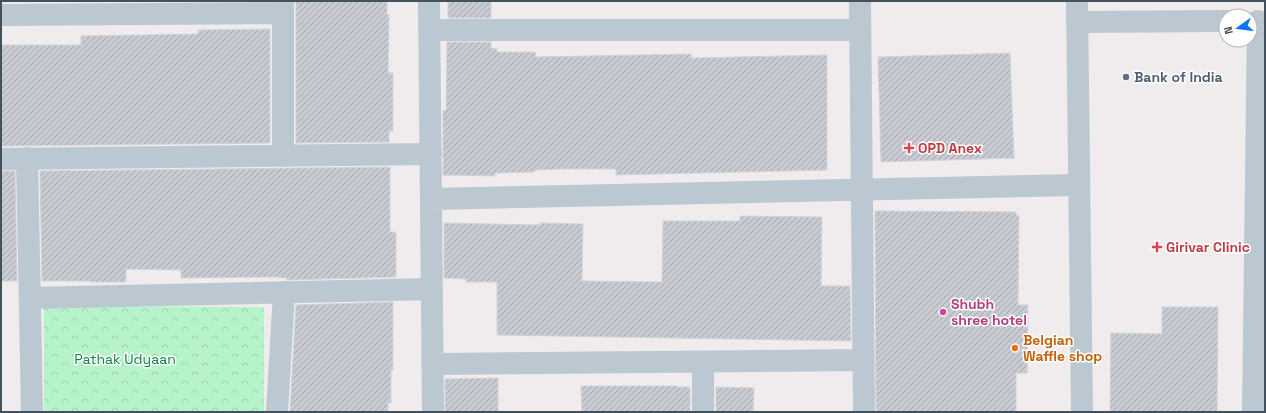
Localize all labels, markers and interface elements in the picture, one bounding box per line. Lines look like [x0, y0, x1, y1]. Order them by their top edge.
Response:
north arrow [1218, 8, 1258, 48]
text: N [1221, 25, 1236, 36]
place label: Bank of India [1134, 68, 1223, 86]
marker: Bank of India [1121, 72, 1131, 82]
place label: OPD Anex [918, 139, 982, 157]
marker: OPD Anex [903, 142, 915, 154]
place label: Girivar Clinic [1166, 238, 1250, 256]
marker: Girivar Clinic [1151, 241, 1163, 253]
place label: Shubh shree hotel [951, 295, 1027, 329]
marker: Shubh shree hotel [938, 307, 948, 317]
place label: Belgian Waffle shop [1023, 331, 1102, 365]
marker: Belgian Waffle shop [1010, 343, 1020, 353]
park label: Pathak Udyaan [74, 350, 176, 368]

